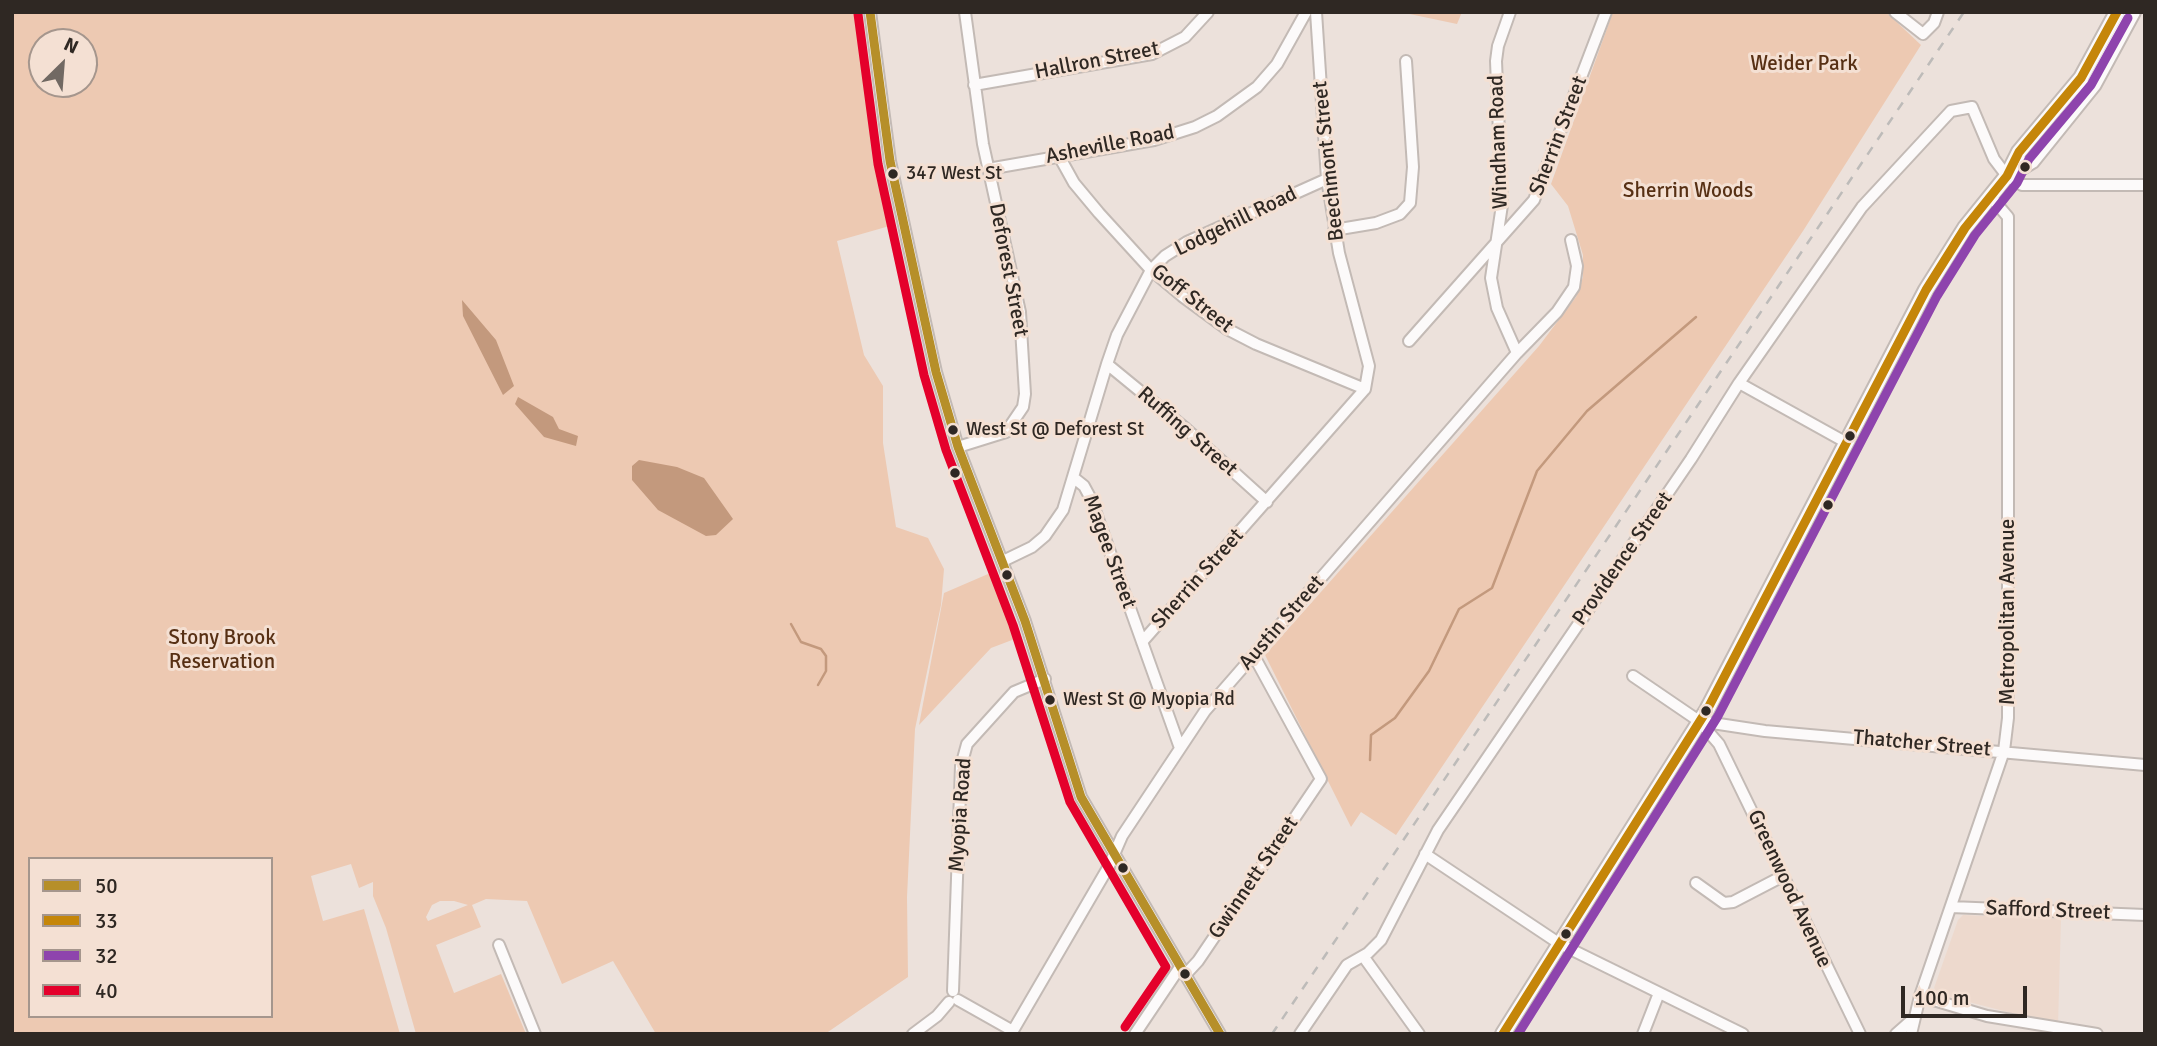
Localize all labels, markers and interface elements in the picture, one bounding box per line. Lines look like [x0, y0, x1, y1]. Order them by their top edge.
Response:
north arrow [28, 28, 98, 98]
text: N [60, 32, 82, 59]
street label: Hallron Street [1033, 37, 1161, 85]
park label: Weider Park [1750, 51, 1858, 77]
street label: Sherrin Street [1525, 73, 1593, 199]
street label: Windham Road [1484, 74, 1514, 210]
street label: Beechmont Street [1308, 80, 1350, 242]
street label: Asheville Road [1043, 120, 1177, 170]
unlabelled marker [2018, 160, 2032, 174]
place label: 347 West St [906, 163, 1002, 185]
marker: 347 West St [886, 167, 900, 181]
park label: Sherrin Woods [1623, 178, 1753, 204]
street label: Lodgehill Road [1171, 182, 1301, 262]
street label: Deforest Street [983, 201, 1033, 339]
street label: Goff Street [1146, 259, 1238, 339]
street label: Ruffing Street [1132, 382, 1242, 482]
place label: West St @ Deforest St [966, 419, 1144, 441]
marker: West St @ Deforest St [946, 423, 960, 437]
unlabelled marker [1843, 429, 1857, 443]
unlabelled marker [948, 466, 962, 480]
street label: Providence Street [1568, 487, 1678, 631]
street label: Magee Street [1077, 492, 1141, 612]
unlabelled marker [1821, 498, 1835, 512]
street label: Metropolitan Avenue [1995, 519, 2021, 705]
street label: Sherrin Street [1147, 524, 1249, 634]
unlabelled marker [1000, 568, 1014, 582]
street label: Austin Street [1234, 570, 1330, 676]
park label: Stony Brook Reservation [168, 625, 276, 675]
place label: West St @ Myopia Rd [1063, 689, 1235, 711]
marker: West St @ Myopia Rd [1043, 693, 1057, 707]
unlabelled marker [1699, 704, 1713, 718]
street label: Thatcher Street [1852, 725, 1992, 763]
street label: Myopia Road [944, 757, 978, 873]
street label: Greenwood Avenue [1741, 806, 1837, 972]
street label: Gwinnett Street [1204, 812, 1304, 944]
legend [28, 857, 273, 1018]
unlabelled marker [1116, 861, 1130, 875]
text: 50 [95, 873, 118, 899]
street label: Safford Street [1985, 896, 2111, 926]
text: 33 [95, 908, 118, 934]
unlabelled marker [1559, 927, 1573, 941]
text: 32 [95, 943, 118, 969]
unlabelled marker [1178, 967, 1192, 981]
scale bar [1905, 972, 2031, 1016]
text: 40 [95, 978, 118, 1004]
text: 100 m [1914, 985, 1969, 1011]

